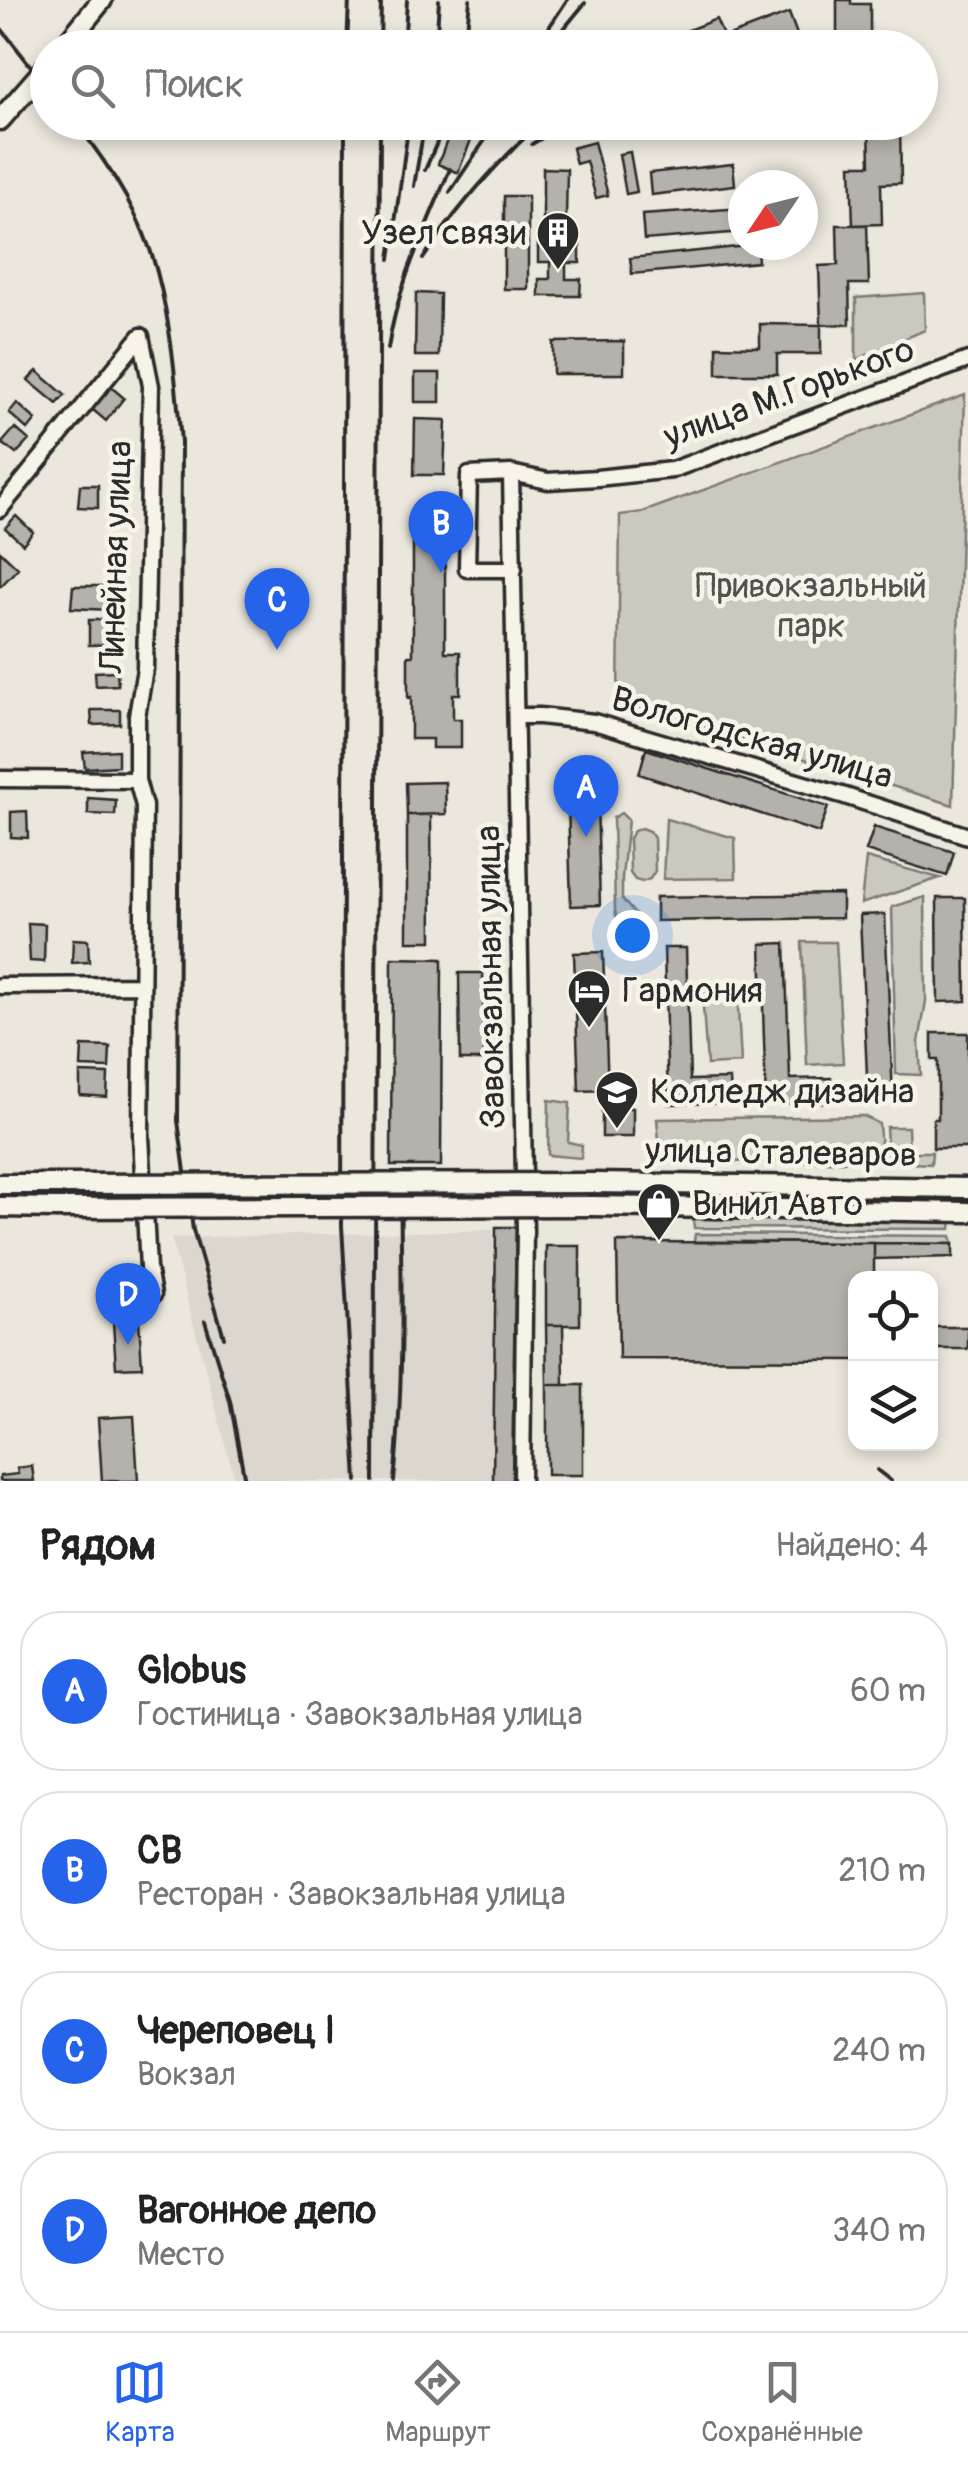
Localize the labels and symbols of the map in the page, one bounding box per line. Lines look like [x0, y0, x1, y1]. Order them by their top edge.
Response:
north arrow [728, 170, 818, 260]
building icon: Узел связи [535, 210, 581, 271]
place label: Узел связи [361, 211, 526, 255]
street label: улица М.Горького [657, 327, 920, 459]
street label: Линейная улица [90, 440, 142, 675]
pin: B [408, 490, 474, 573]
park label: Привокзальный парк [695, 564, 927, 648]
pin: C [244, 568, 310, 650]
street label: Вологодская улица [606, 677, 898, 799]
pin: A [554, 754, 618, 837]
street label: Завокзальная улица [466, 825, 516, 1129]
your location [607, 910, 658, 961]
hotel icon: Гармония [566, 968, 612, 1029]
place label: Гармония [622, 969, 763, 1013]
school or university icon: Колледж дизайна [594, 1069, 640, 1130]
place label: Колледж дизайна [650, 1070, 914, 1114]
street label: улица Сталеваров [644, 1129, 917, 1177]
shop icon: Винил Авто [636, 1181, 682, 1242]
place label: Винил Авто [692, 1182, 863, 1226]
pin: D [96, 1262, 160, 1345]

